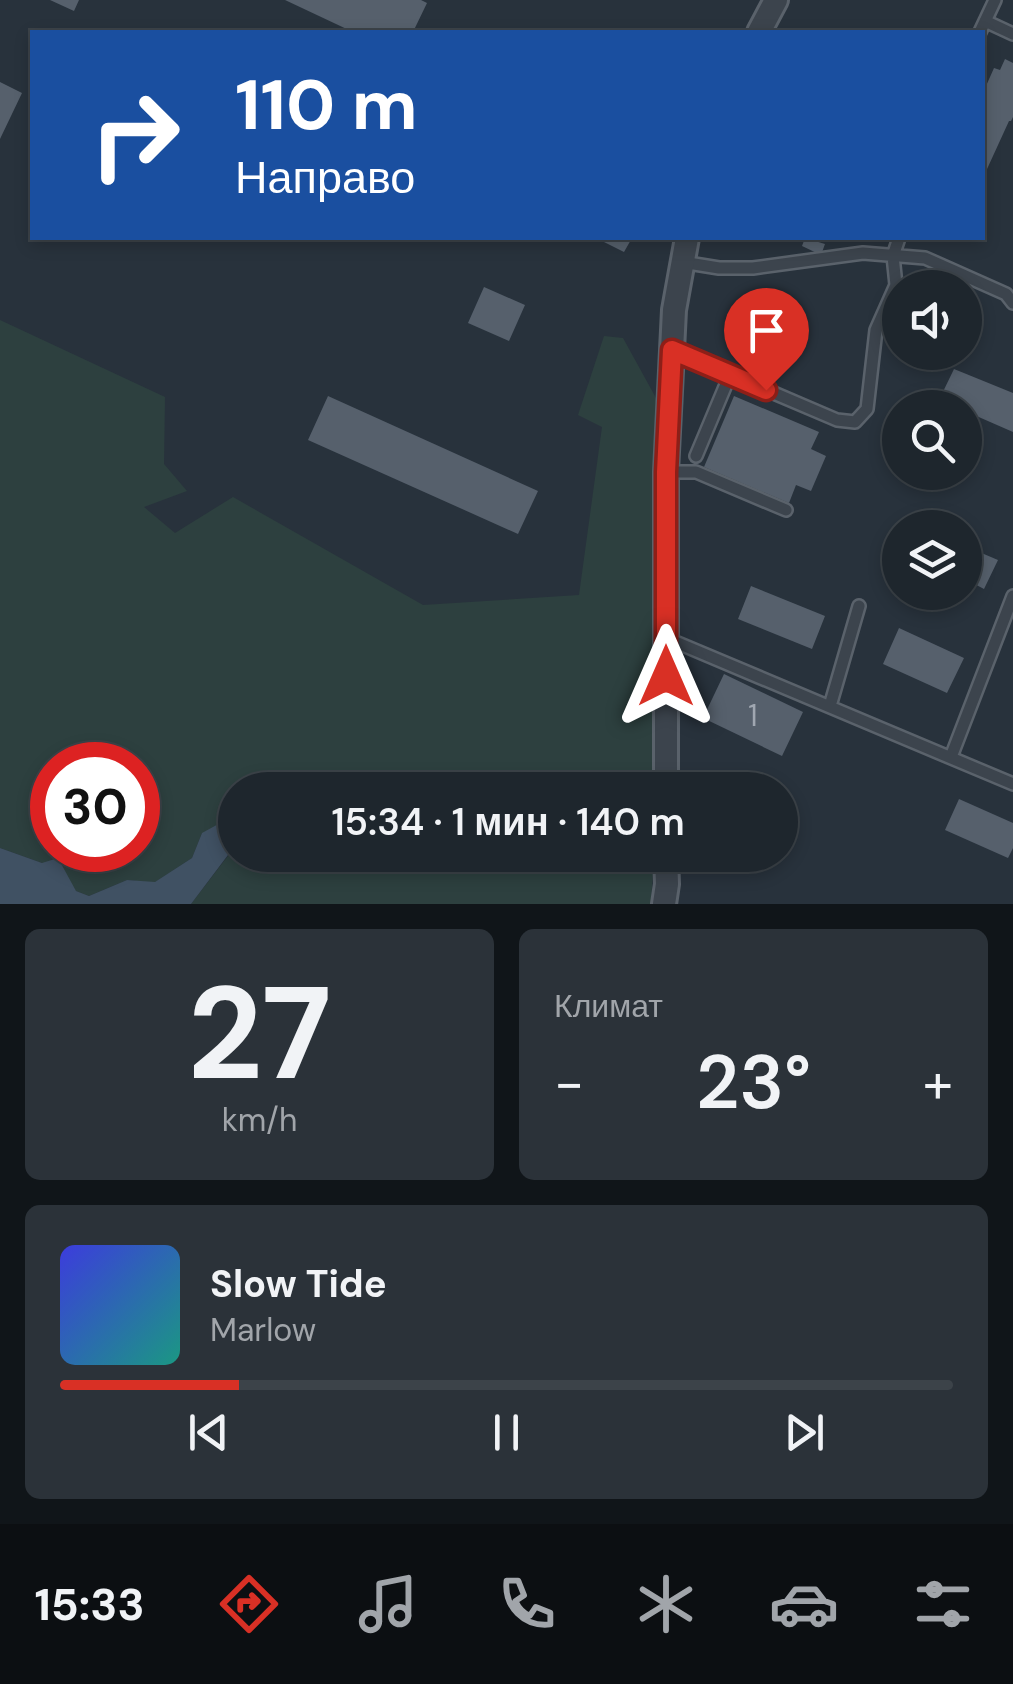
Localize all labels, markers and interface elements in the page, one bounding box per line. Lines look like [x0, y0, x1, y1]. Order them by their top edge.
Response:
text: 110 m [235, 60, 418, 151]
icon: right [70, 70, 200, 200]
text: Направо [235, 148, 415, 207]
map controls [882, 270, 982, 610]
button: sound [882, 270, 982, 370]
pin [724, 288, 809, 391]
icon: arrive [739, 303, 794, 358]
button: search [882, 390, 982, 490]
button: layers [882, 510, 982, 610]
position arrow [614, 624, 718, 728]
house number: 1 [748, 696, 758, 735]
speed limit sign: 30 [30, 742, 160, 872]
text: 15:34 · 1 мин · 140 m [331, 797, 685, 847]
text: 27 [188, 949, 331, 1118]
text: Климат [554, 985, 663, 1027]
text: 23° [696, 1034, 811, 1131]
text: − [554, 1047, 584, 1119]
text: + [923, 1047, 953, 1119]
text: km/h [222, 1099, 297, 1141]
text: Slow Tide [210, 1259, 387, 1309]
text: Marlow [210, 1309, 316, 1351]
icon: previous [181, 1405, 236, 1460]
icon: pause [479, 1405, 534, 1460]
icon: next [777, 1405, 832, 1460]
icon: directions [214, 1569, 284, 1639]
icon: music [353, 1569, 423, 1639]
icon: phone [492, 1569, 562, 1639]
icon: climate [631, 1569, 701, 1639]
icon: car [769, 1569, 839, 1639]
icon: filters [908, 1569, 978, 1639]
text: 15:33 [34, 1575, 145, 1634]

